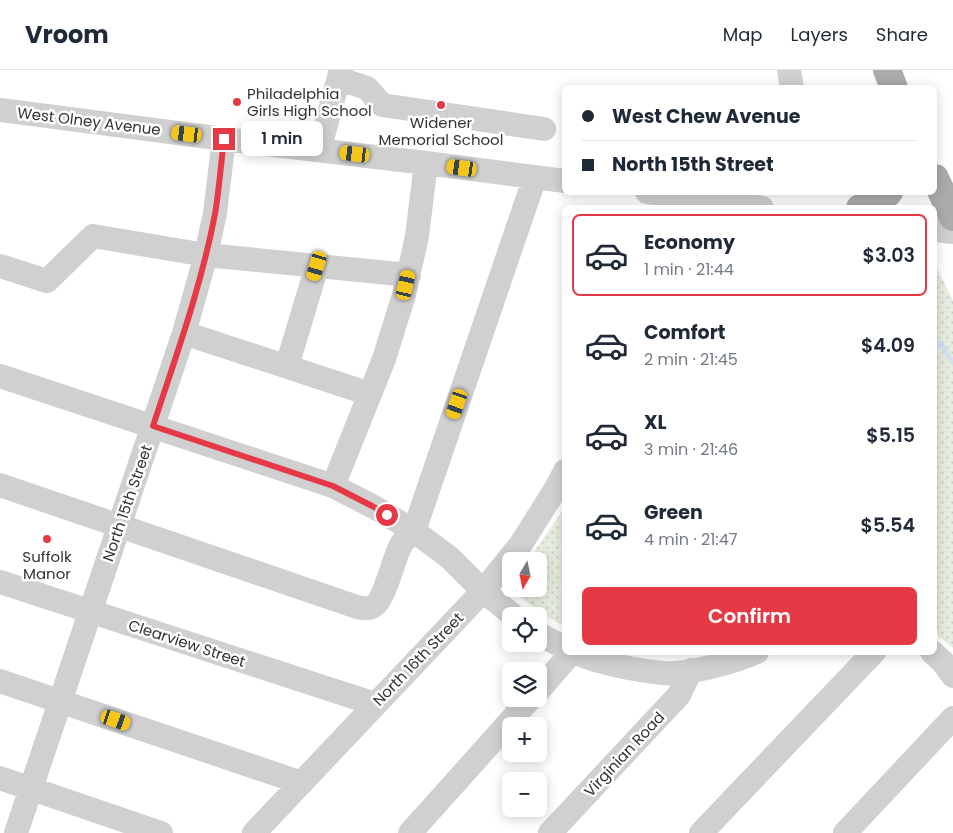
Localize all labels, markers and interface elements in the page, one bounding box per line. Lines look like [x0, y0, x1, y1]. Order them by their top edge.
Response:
text: Vroom [25, 18, 109, 51]
text: Map [723, 22, 763, 47]
text: Layers [791, 22, 848, 47]
text: Share [876, 22, 928, 47]
place label: Philadelphia Girls High School [247, 83, 372, 121]
marker: Philadelphia Girls High School [231, 96, 243, 108]
marker: Widener Memorial School [435, 99, 447, 111]
street label: West Olney Avenue [16, 102, 162, 140]
text: West Chew Avenue [612, 103, 800, 130]
place label: Widener Memorial School [379, 112, 503, 150]
callout: 1 min [242, 122, 324, 156]
car [171, 125, 202, 143]
text: 1 min [261, 127, 303, 150]
route end [213, 128, 235, 150]
car [339, 145, 370, 163]
text: North 15th Street [612, 151, 774, 178]
car [446, 158, 477, 178]
text: Economy [644, 229, 735, 256]
icon: car [584, 233, 629, 278]
text: $3.03 [863, 242, 915, 269]
car [305, 249, 328, 283]
text: 1 min · 21:44 [644, 258, 734, 281]
car [395, 269, 416, 301]
text: Comfort [644, 319, 726, 346]
icon: car [584, 323, 629, 368]
text: $4.09 [861, 332, 915, 359]
text: 2 min · 21:45 [644, 348, 738, 371]
car [445, 387, 468, 421]
text: XL [644, 409, 667, 436]
icon: car [584, 413, 629, 458]
text: $5.15 [866, 422, 915, 449]
text: 3 min · 21:46 [644, 438, 738, 461]
street label: North 15th Street [97, 442, 157, 564]
text: Green [644, 499, 703, 526]
icon: car [584, 503, 629, 548]
route start [376, 504, 398, 526]
text: $5.54 [861, 512, 915, 539]
text: 4 min · 21:47 [644, 528, 737, 551]
marker: Suffolk Manor [41, 533, 53, 545]
place label: Suffolk Manor [22, 546, 72, 584]
north arrow [502, 552, 548, 598]
map controls [502, 552, 547, 817]
button: Confirm [582, 587, 917, 645]
button: locate [502, 607, 547, 652]
street label: North 16th Street [368, 608, 468, 710]
street label: Clearview Street [126, 614, 248, 672]
button: layers [502, 662, 547, 707]
street label: Virginian Road [579, 707, 669, 801]
car [99, 708, 132, 732]
button: + [502, 717, 547, 762]
button: − [502, 772, 547, 817]

